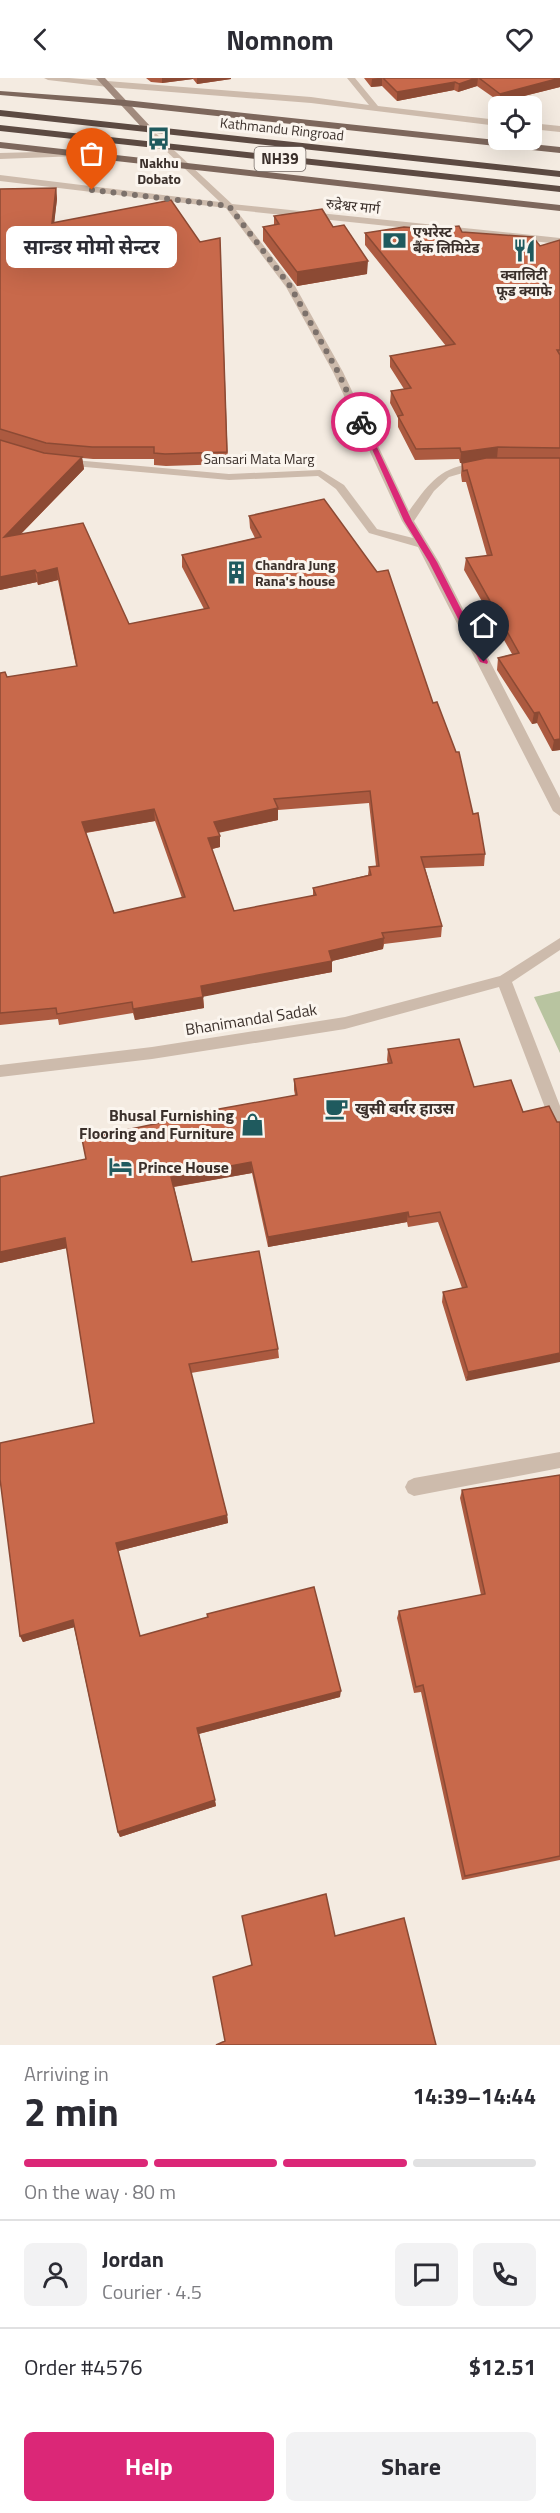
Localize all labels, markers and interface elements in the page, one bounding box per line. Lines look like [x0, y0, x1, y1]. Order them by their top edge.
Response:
text: Nomnom [226, 19, 334, 60]
icon: back [24, 23, 57, 56]
icon: heart [503, 23, 536, 56]
map controls [488, 96, 542, 150]
button: locate [488, 96, 542, 150]
street label: Kathmandu Ringroad [219, 112, 345, 145]
bus stop icon: Nakhu Dobato [146, 126, 172, 152]
pin [66, 128, 117, 190]
icon: bag [75, 137, 108, 170]
road number: NH39 [254, 147, 306, 171]
place label: Nakhu Dobato [137, 152, 181, 189]
street label: रुद्रेश्वर मार्ग [325, 192, 382, 219]
place label: एभरेस्ट बैंक लिमिटेड [413, 221, 481, 258]
callout: सान्डर मोमो सेन्टर [7, 226, 178, 268]
bank icon: एभरेस्ट बैंक लिमिटेड [382, 227, 408, 253]
text: सान्डर मोमो सेन्टर [23, 231, 160, 262]
restaurant icon: क्वालिटी फूड क्याफे [511, 238, 537, 264]
place label: क्वालिटी फूड क्याफे [496, 264, 552, 301]
courier [331, 392, 391, 452]
icon: bike [345, 406, 378, 439]
street label: Sansari Mata Marg [203, 448, 315, 469]
place label: Chandra Jung Rana's house [255, 554, 336, 591]
building icon: Chandra Jung Rana's house [224, 560, 250, 586]
pin [458, 600, 509, 662]
icon: home [467, 609, 500, 642]
street label: Bhanimandal Sadak [183, 997, 319, 1041]
cafe icon: खुसी बर्गर हाउस [324, 1095, 350, 1121]
place label: खुसी बर्गर हाउस [355, 1096, 456, 1120]
place label: Bhusal Furnishing Flooring and Furniture [79, 1103, 234, 1145]
shop icon: Bhusal Furnishing Flooring and Furniture [239, 1111, 265, 1137]
hotel icon: Prince House [107, 1154, 133, 1180]
place label: Prince House [138, 1155, 229, 1179]
text: Arriving in [24, 2058, 109, 2089]
text: 14:39–14:44 [413, 2079, 536, 2113]
text: 2 min [24, 2082, 119, 2141]
text: On the way · 80 m [24, 2176, 176, 2207]
text: Jordan [102, 2242, 164, 2276]
button: person [24, 2243, 87, 2306]
button: chat [395, 2243, 458, 2306]
button: phone [473, 2243, 536, 2306]
text: Courier · 4.5 [102, 2276, 202, 2307]
text: Order #4576 [24, 2350, 143, 2384]
text: $12.51 [469, 2350, 536, 2384]
button: Help [24, 2432, 274, 2501]
button: Share [286, 2432, 536, 2501]

